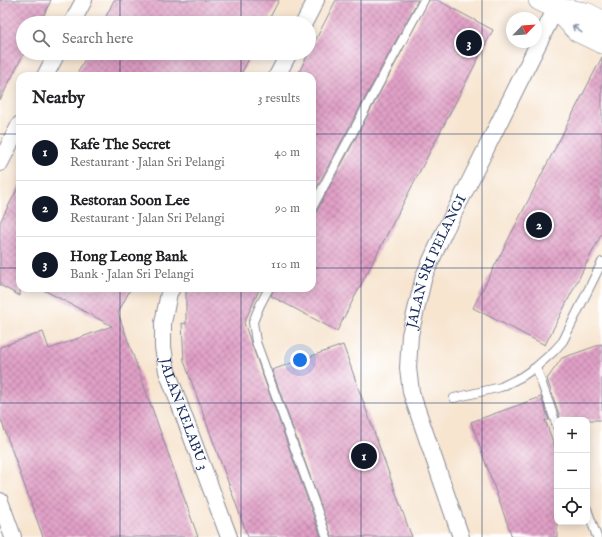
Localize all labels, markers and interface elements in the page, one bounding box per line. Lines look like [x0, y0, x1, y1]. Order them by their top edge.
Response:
north arrow [506, 12, 542, 48]
search box [16, 16, 316, 60]
one-way arrow [571, 25, 582, 33]
icon: search [30, 27, 52, 49]
pin: 3 [456, 28, 482, 58]
text: Search here [62, 29, 133, 48]
text: Nearby [32, 88, 85, 109]
text: 3 results [258, 90, 300, 107]
text: Kafe The Secret [70, 135, 171, 154]
text: 1 [43, 144, 47, 161]
text: 40 m [274, 144, 300, 161]
text: Restaurant · Jalan Sri Pelangi [70, 154, 225, 171]
text: Restoran Soon Lee [70, 191, 190, 210]
street label: JALAN SRI PELANGI [402, 192, 471, 332]
text: 2 [42, 200, 48, 217]
text: 90 m [275, 200, 300, 217]
text: Restaurant · Jalan Sri Pelangi [70, 210, 225, 227]
pin: 2 [526, 210, 552, 240]
text: Hong Leong Bank [70, 247, 188, 266]
text: 3 [43, 256, 47, 273]
text: 110 m [271, 256, 300, 273]
text: Bank · Jalan Sri Pelangi [70, 266, 194, 283]
your location [290, 350, 310, 370]
street label: JALAN KELABU 3 [156, 355, 212, 473]
map controls [554, 417, 590, 525]
button: + [554, 417, 590, 453]
pin: 1 [351, 441, 377, 471]
button: − [554, 453, 590, 489]
button: locate [554, 489, 590, 525]

